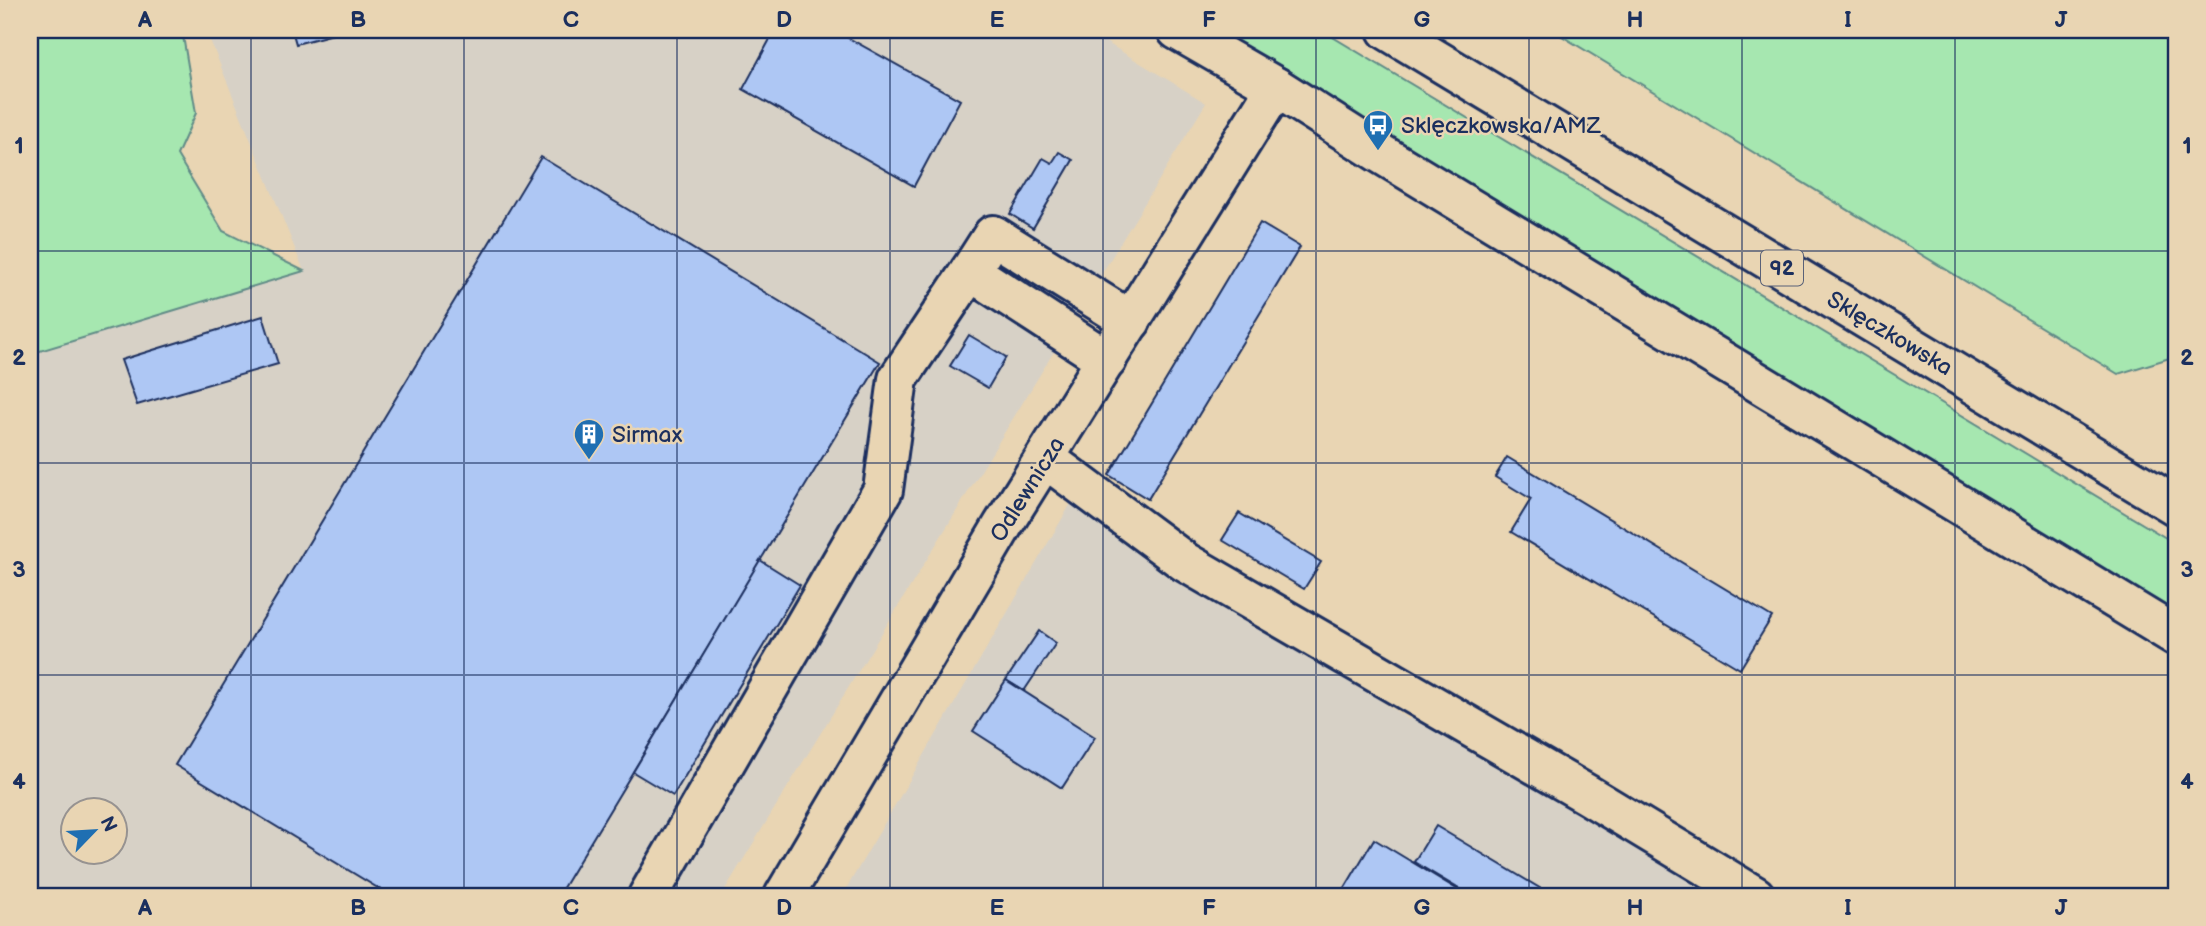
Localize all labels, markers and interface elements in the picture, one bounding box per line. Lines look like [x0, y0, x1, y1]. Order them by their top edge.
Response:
text: A [137, 6, 153, 34]
text: B [350, 6, 366, 34]
text: C [563, 6, 579, 34]
text: D [776, 6, 792, 34]
text: E [990, 6, 1005, 34]
text: F [1202, 6, 1216, 34]
text: G [1414, 6, 1431, 34]
text: H [1626, 6, 1644, 34]
text: I [1844, 6, 1852, 34]
text: J [2055, 6, 2068, 34]
bus stop icon: Sklęczkowska/AMZ [1361, 108, 1395, 152]
place label: Sklęczkowska/AMZ [1401, 112, 1602, 140]
text: 1 [14, 132, 24, 160]
text: 1 [2182, 132, 2192, 160]
road number: 92 [1761, 250, 1803, 286]
street label: Sklęczkowska [1822, 285, 1957, 382]
text: 2 [12, 344, 26, 372]
text: 2 [2180, 344, 2194, 372]
building icon: Sirmax [572, 417, 606, 461]
place label: Sirmax [612, 421, 683, 449]
street label: Odlewnicza [985, 432, 1071, 547]
text: 3 [12, 556, 26, 584]
text: 3 [2180, 556, 2194, 584]
text: 4 [12, 768, 26, 796]
text: 4 [2180, 768, 2194, 796]
north arrow [60, 796, 130, 866]
text: N [95, 813, 121, 836]
text: A [137, 894, 153, 922]
text: B [350, 894, 366, 922]
text: C [563, 894, 579, 922]
text: D [776, 894, 792, 922]
text: E [990, 894, 1005, 922]
text: F [1202, 894, 1216, 922]
text: G [1414, 894, 1431, 922]
text: H [1626, 894, 1644, 922]
text: I [1844, 894, 1852, 922]
text: J [2055, 894, 2068, 922]

